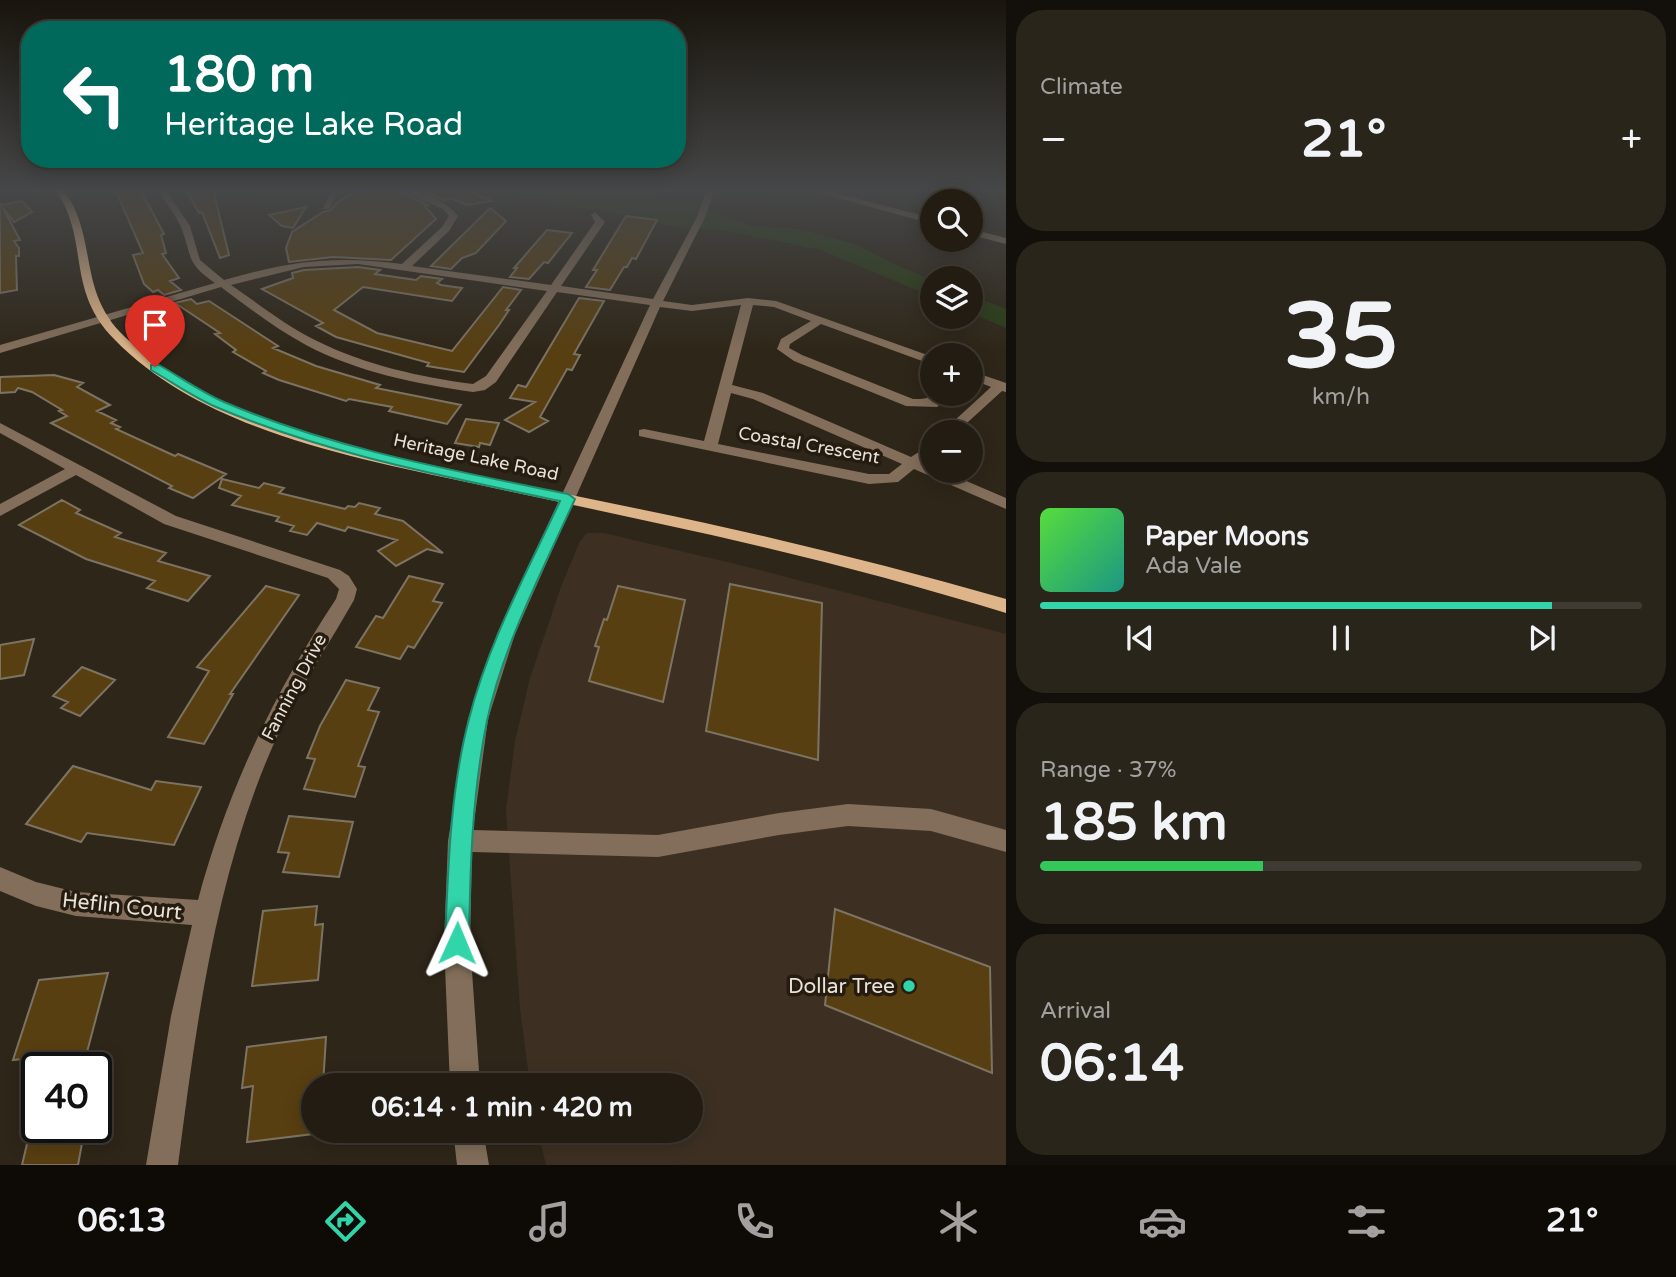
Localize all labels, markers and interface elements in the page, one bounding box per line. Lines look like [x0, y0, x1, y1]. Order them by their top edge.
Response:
text: 180 m [164, 46, 314, 105]
icon: left [49, 49, 140, 140]
text: Climate [1040, 73, 1123, 101]
text: Heritage Lake Road [164, 106, 463, 144]
text: 21° [1301, 108, 1386, 171]
text: − [1040, 117, 1067, 163]
text: + [1621, 117, 1642, 163]
map controls [920, 189, 983, 483]
button: search [920, 189, 983, 252]
button: layers [920, 266, 983, 329]
text: 35 [1284, 282, 1398, 392]
pin [125, 295, 185, 367]
icon: arrive [136, 306, 174, 344]
button: + [920, 343, 983, 406]
text: km/h [1312, 383, 1370, 411]
button: − [920, 420, 983, 483]
street label: Coastal Crescent [737, 422, 882, 468]
street label: Heritage Lake Road [391, 429, 561, 485]
text: Paper Moons [1145, 521, 1309, 552]
text: Ada Vale [1145, 552, 1242, 580]
icon: previous [1121, 619, 1159, 657]
icon: pause [1322, 619, 1360, 657]
icon: next [1523, 619, 1561, 657]
street label: Fanning Drive [257, 630, 331, 744]
text: Range · 37% [1040, 756, 1176, 784]
text: 185 km [1040, 791, 1228, 854]
street label: Heflin Court [61, 888, 183, 925]
position arrow [420, 906, 494, 980]
place label: Dollar Tree [788, 974, 895, 999]
marker: Dollar Tree [901, 978, 917, 994]
text: Arrival [1040, 997, 1111, 1025]
text: 06:14 [1040, 1032, 1184, 1095]
speed limit sign: 40 [21, 1052, 112, 1143]
text: 06:14 · 1 min · 420 m [371, 1092, 633, 1123]
icon: directions [321, 1197, 370, 1246]
icon: music [525, 1197, 574, 1246]
icon: phone [730, 1197, 779, 1246]
icon: climate [934, 1197, 983, 1246]
icon: car [1138, 1197, 1187, 1246]
icon: filters [1342, 1197, 1391, 1246]
text: 06:13 [78, 1202, 166, 1240]
text: 21° [1546, 1202, 1598, 1240]

